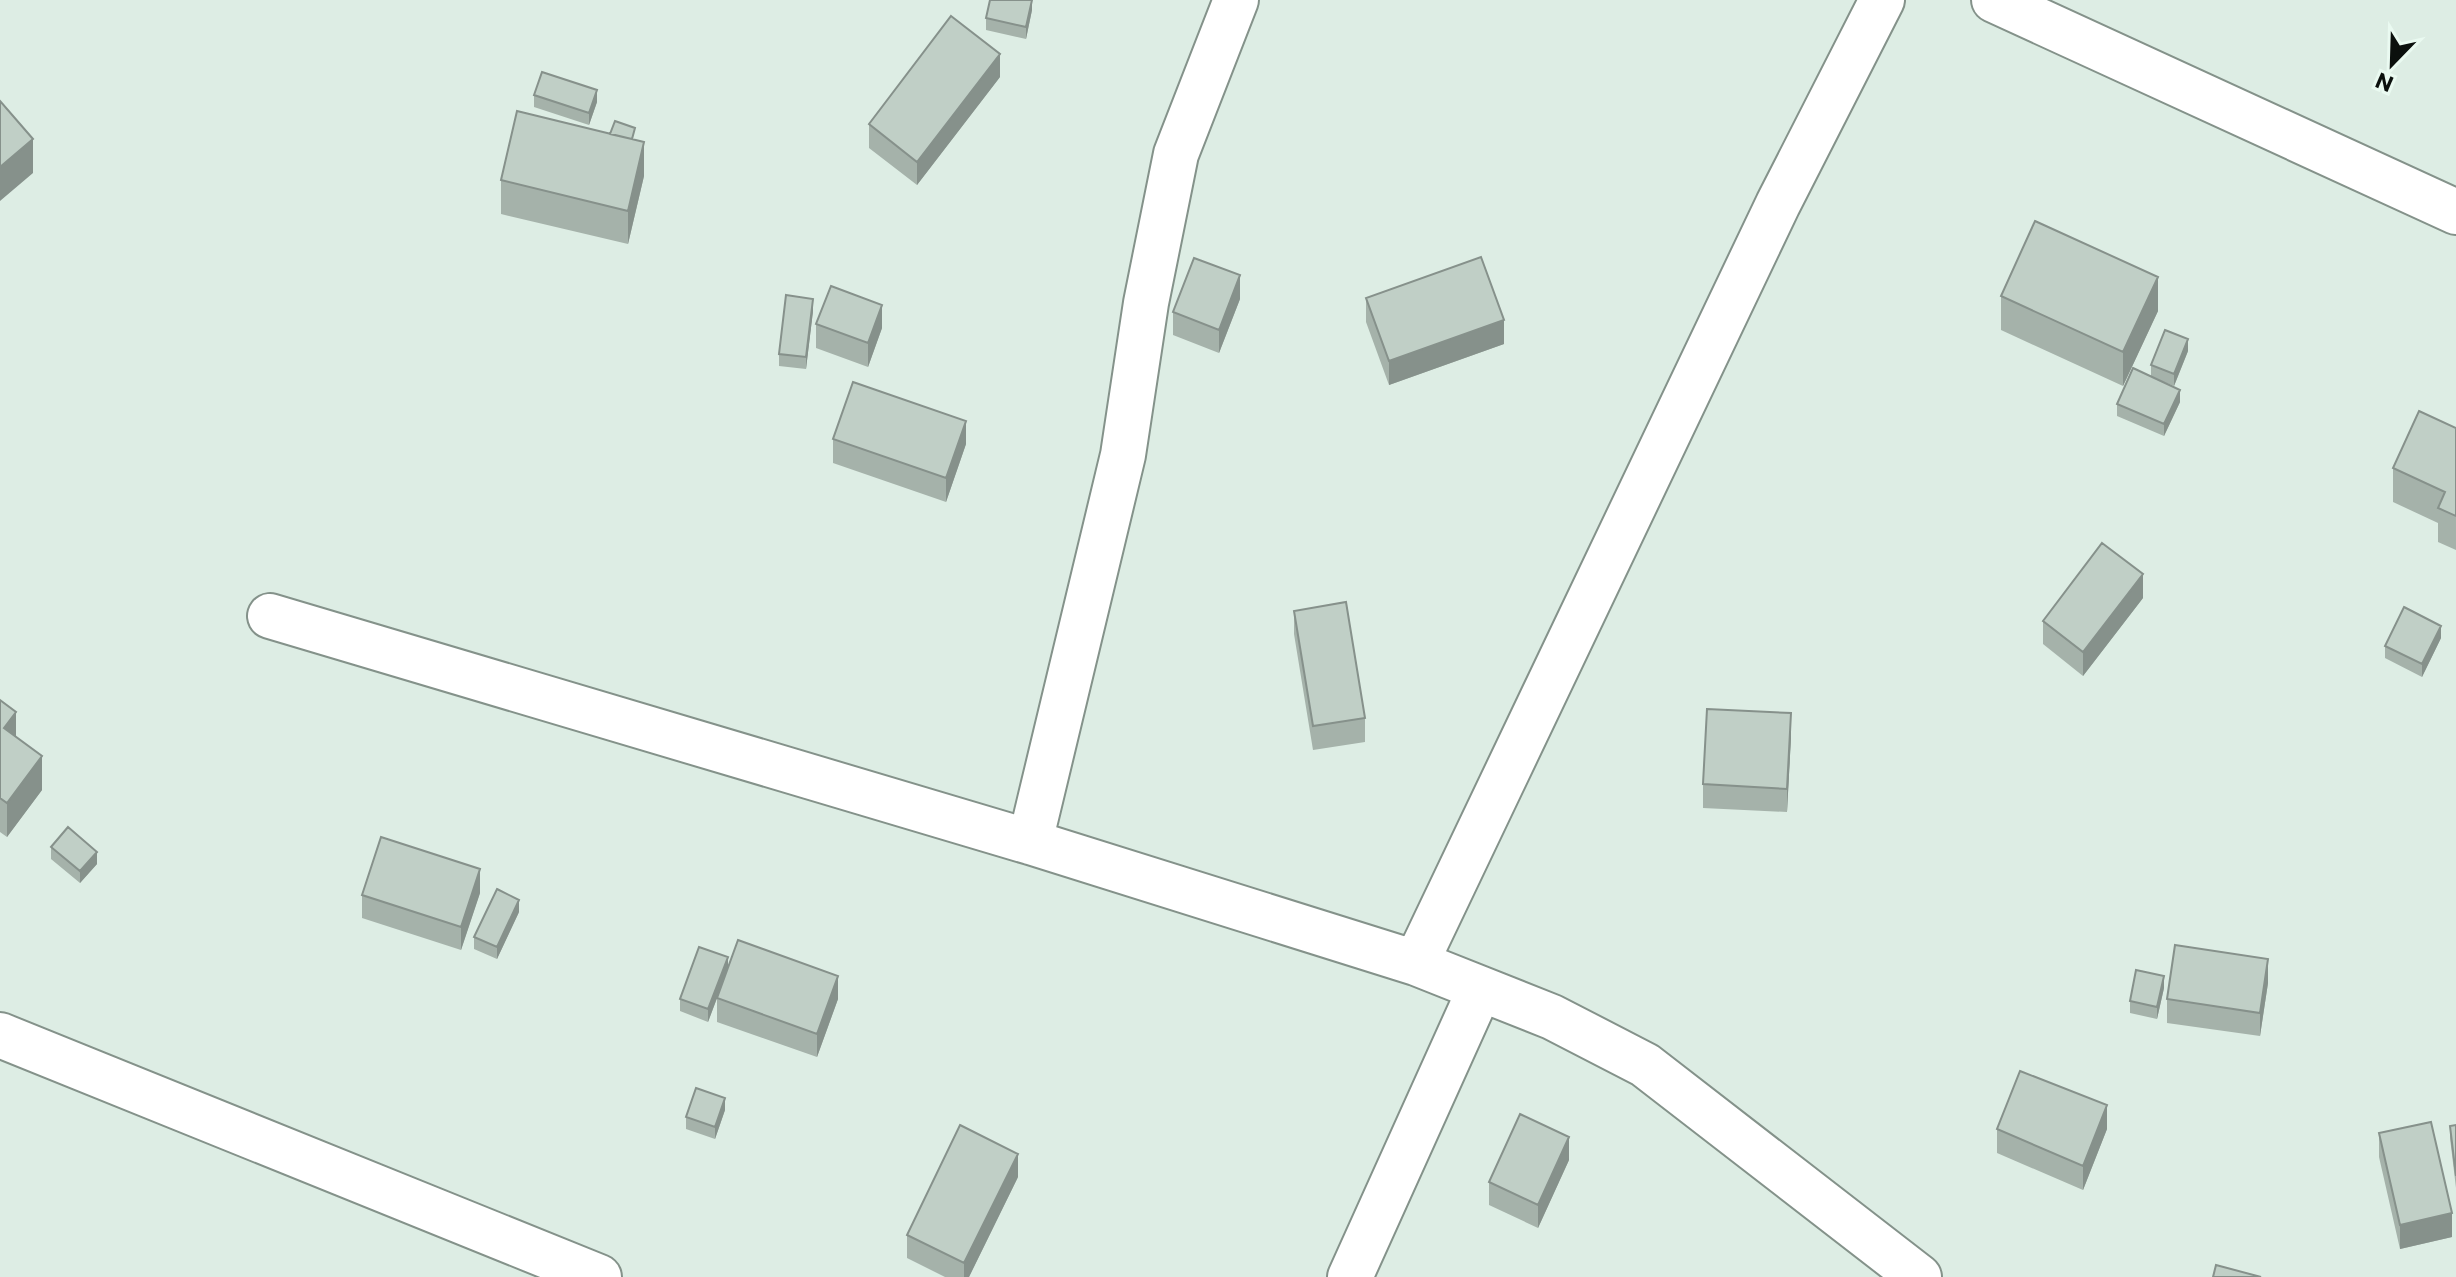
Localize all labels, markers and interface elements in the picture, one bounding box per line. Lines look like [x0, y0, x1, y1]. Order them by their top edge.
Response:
north arrow [2352, 24, 2432, 104]
text: N [2371, 67, 2397, 99]

